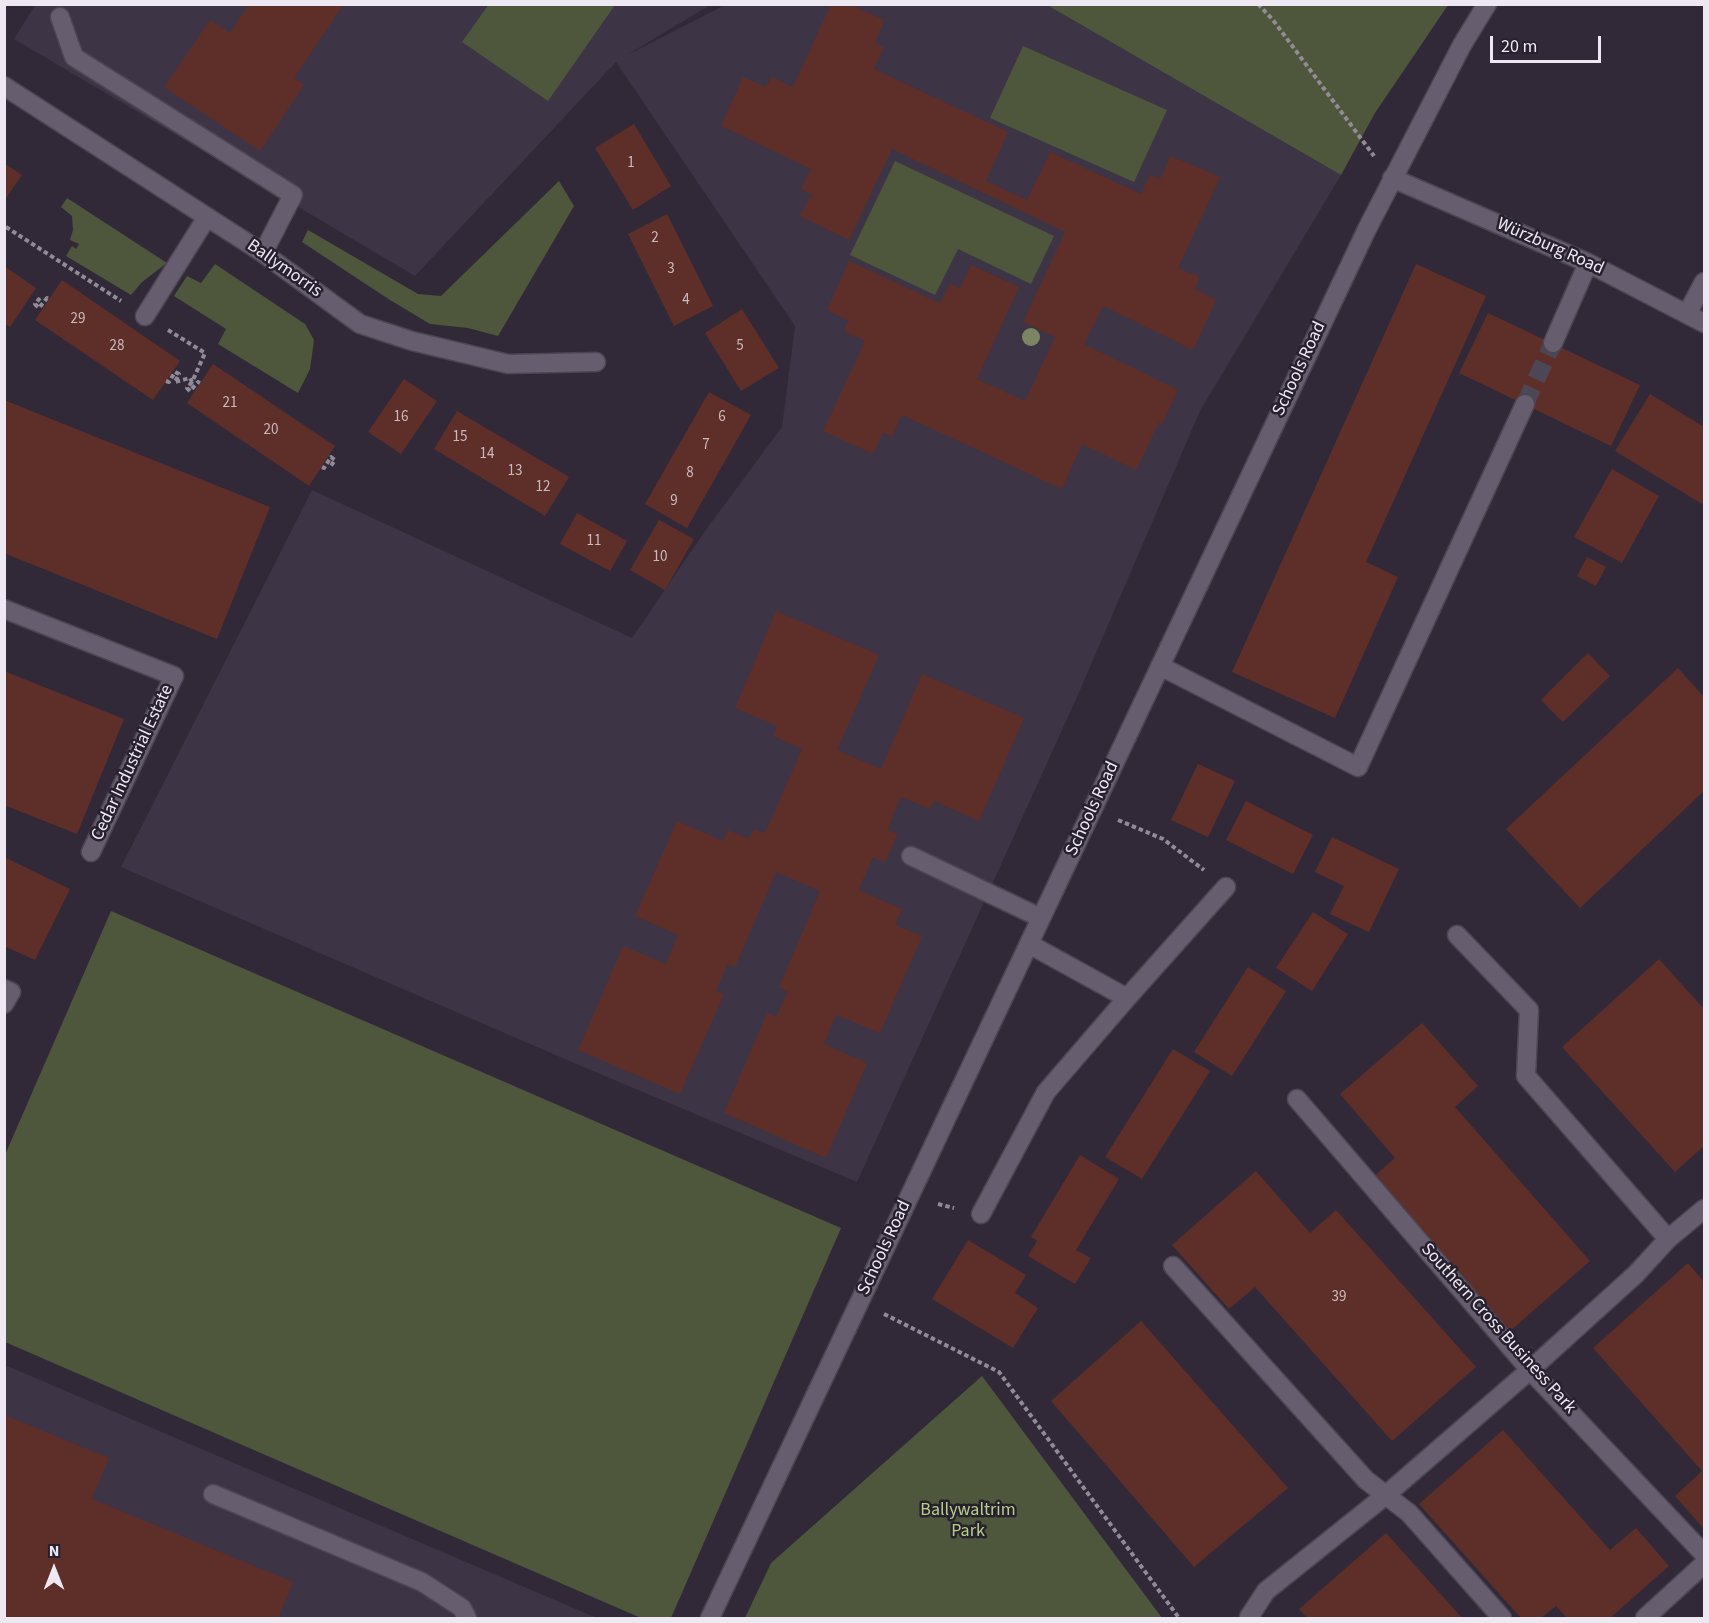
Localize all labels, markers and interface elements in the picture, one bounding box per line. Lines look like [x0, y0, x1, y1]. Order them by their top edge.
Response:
scale bar [1493, 24, 1604, 62]
text: 20 m [1501, 34, 1537, 59]
house number: 1 [627, 155, 635, 173]
street label: Würzburg Road [1493, 214, 1607, 280]
house number: 2 [651, 230, 659, 248]
street label: Ballymorris [242, 235, 326, 303]
house number: 3 [667, 261, 675, 279]
house number: 4 [682, 292, 690, 310]
house number: 29 [71, 311, 85, 329]
street label: Schools Road [1269, 318, 1331, 420]
house number: 28 [110, 338, 124, 356]
house number: 5 [736, 338, 744, 356]
house number: 21 [223, 395, 237, 413]
house number: 16 [394, 409, 408, 427]
house number: 6 [718, 409, 726, 427]
house number: 20 [264, 422, 278, 440]
house number: 15 [453, 429, 467, 447]
house number: 7 [702, 437, 710, 455]
house number: 14 [480, 446, 494, 464]
house number: 13 [508, 463, 522, 481]
house number: 8 [686, 465, 694, 483]
house number: 12 [536, 479, 550, 497]
house number: 9 [670, 493, 678, 511]
house number: 11 [587, 533, 601, 551]
house number: 10 [653, 549, 667, 567]
street label: Cedar Industrial Estate [87, 682, 179, 844]
street label: Schools Road [1062, 758, 1124, 860]
street label: Schools Road [854, 1197, 916, 1299]
street label: Southern Cross Business Park [1416, 1239, 1580, 1419]
house number: 39 [1332, 1289, 1346, 1307]
park label: Ballywaltrim Park [920, 1500, 1016, 1543]
north arrow [24, 1539, 84, 1599]
text: N [49, 1540, 59, 1562]

